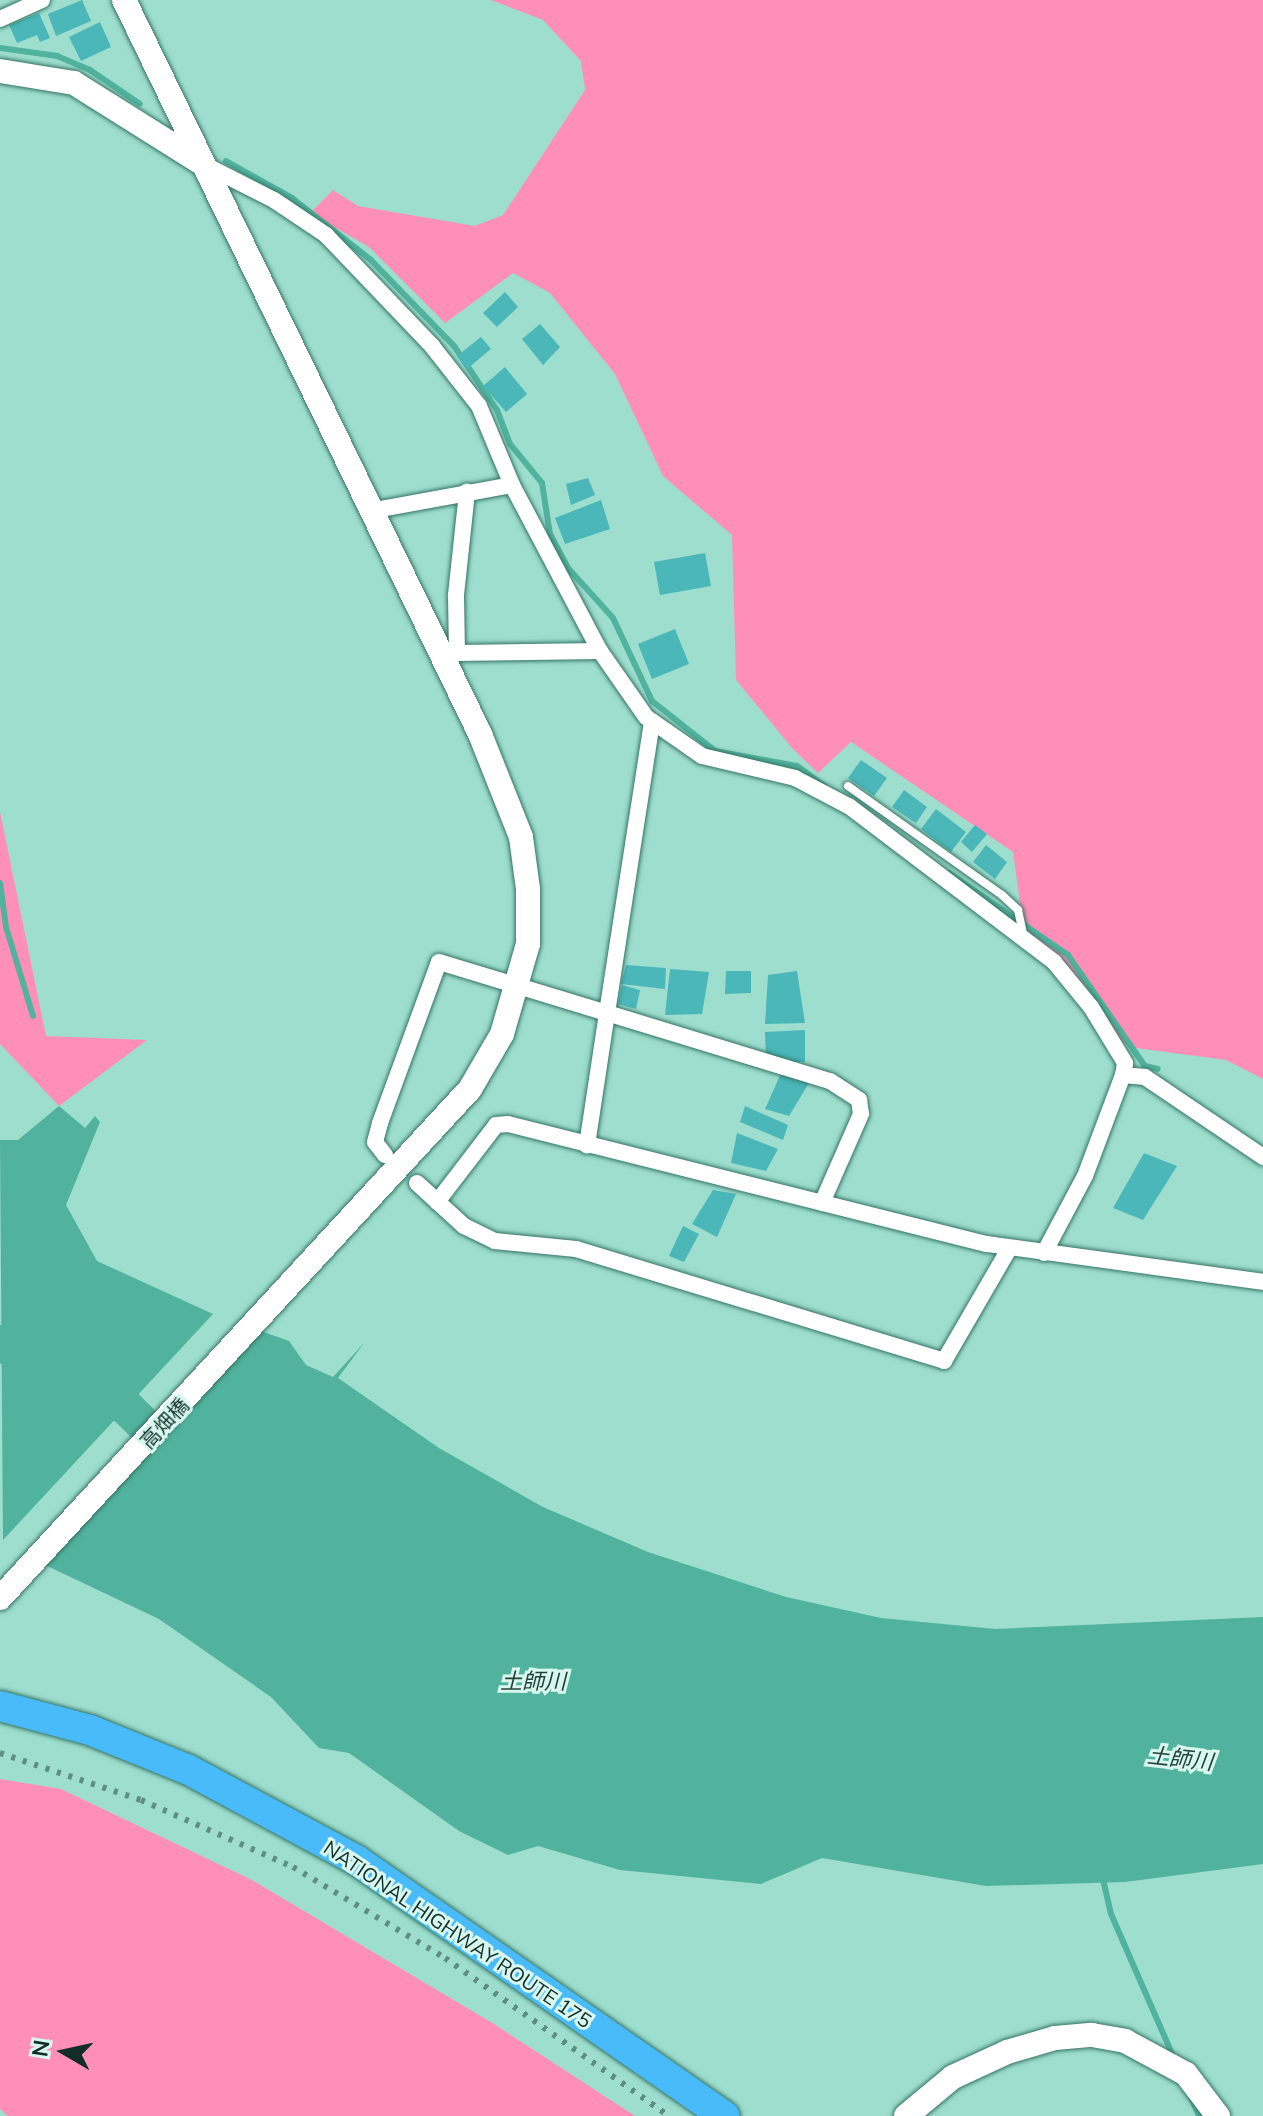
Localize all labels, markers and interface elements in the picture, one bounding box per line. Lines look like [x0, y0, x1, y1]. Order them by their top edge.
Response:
street label: 高畑橋 [135, 1393, 193, 1453]
water label: 土師川 [500, 1669, 566, 1695]
water label: 土師川 [1146, 1742, 1214, 1776]
street label: NATIONAL HIGHWAY ROUTE 175 [320, 1835, 596, 2033]
north arrow [24, 2012, 104, 2092]
text: N [25, 2038, 55, 2059]

